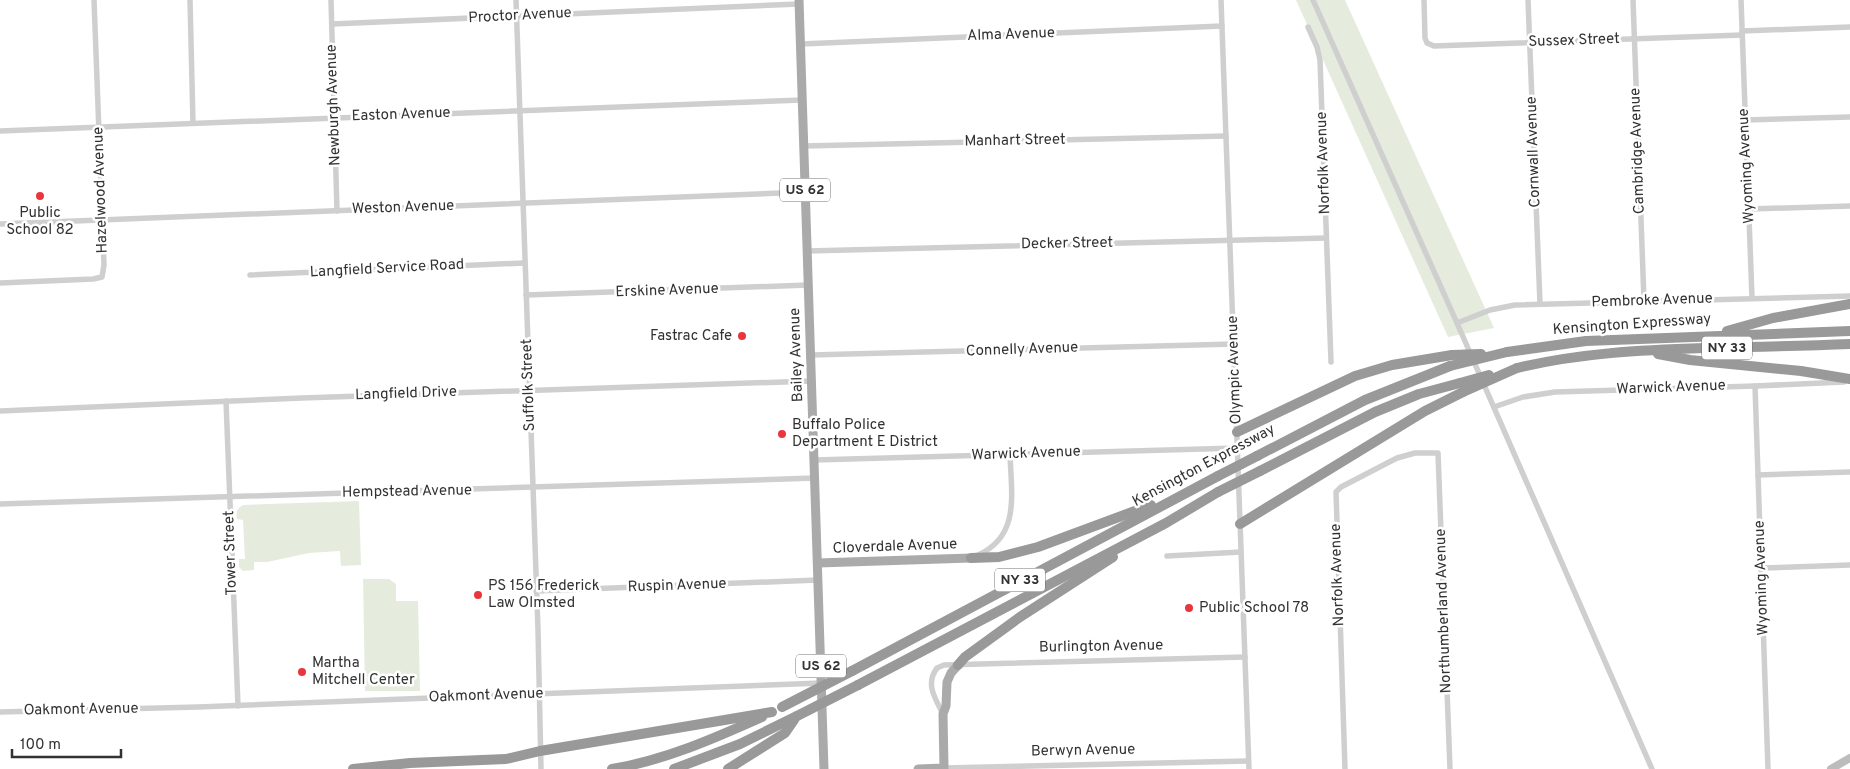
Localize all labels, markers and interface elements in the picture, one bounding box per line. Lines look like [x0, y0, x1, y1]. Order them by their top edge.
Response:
street label: Proctor Avenue [468, 4, 572, 28]
street label: Alma Avenue [967, 24, 1055, 46]
street label: Sussex Street [1528, 30, 1620, 52]
street label: Newburgh Avenue [322, 44, 346, 166]
street label: Cambridge Avenue [1626, 88, 1650, 214]
street label: Cornwall Avenue [1523, 96, 1545, 208]
street label: Easton Avenue [351, 104, 451, 126]
street label: Wyoming Avenue [1734, 108, 1760, 224]
street label: Norfolk Avenue [1313, 111, 1335, 215]
street label: Hazelwood Avenue [89, 126, 113, 254]
street label: Manhart Street [964, 131, 1066, 151]
road number: US 62 [780, 178, 830, 202]
marker: Public School 82 [34, 190, 46, 202]
street label: Weston Avenue [351, 197, 455, 219]
place label: Public School 82 [6, 204, 74, 240]
street label: Decker Street [1021, 234, 1113, 254]
street label: Langfield Service Road [309, 255, 465, 283]
street label: Erskine Avenue [615, 280, 719, 302]
street label: Pembroke Avenue [1591, 289, 1713, 313]
street label: Bailey Avenue [786, 308, 808, 402]
street label: Kensington Expressway [1552, 310, 1712, 340]
street label: Olympic Avenue [1224, 315, 1246, 425]
place label: Fastrac Cafe [650, 327, 732, 346]
marker: Fastrac Cafe [736, 330, 748, 342]
road number: NY 33 [1702, 336, 1752, 359]
street label: Suffolk Street [518, 338, 540, 432]
street label: Connelly Avenue [966, 339, 1078, 361]
street label: Warwick Avenue [1616, 377, 1726, 399]
street label: Langfield Drive [355, 383, 457, 405]
place label: Buffalo Police Department E District [792, 416, 938, 452]
street label: Kensington Expressway [1129, 420, 1279, 512]
marker: Buffalo Police Department E District [776, 428, 788, 440]
street label: Warwick Avenue [971, 443, 1081, 465]
street label: Hempstead Avenue [342, 481, 472, 503]
street label: Tower Street [220, 510, 242, 596]
street label: Wyoming Avenue [1750, 520, 1774, 636]
street label: Norfolk Avenue [1327, 523, 1349, 627]
street label: Northumberland Avenue [1432, 528, 1456, 694]
street label: Cloverdale Avenue [832, 535, 958, 559]
road number: NY 33 [995, 568, 1045, 592]
street label: Ruspin Avenue [627, 575, 727, 597]
place label: PS 156 Frederick Law Olmsted [488, 577, 600, 613]
marker: PS 156 Frederick Law Olmsted [472, 589, 484, 601]
place label: Public School 78 [1199, 599, 1309, 618]
marker: Public School 78 [1183, 602, 1195, 614]
street label: Burlington Avenue [1039, 636, 1163, 658]
place label: Martha Mitchell Center [312, 654, 415, 690]
road number: US 62 [796, 654, 846, 678]
marker: Martha Mitchell Center [296, 666, 308, 678]
street label: Oakmont Avenue [428, 685, 544, 707]
street label: Oakmont Avenue [23, 699, 139, 721]
scale bar [12, 726, 121, 758]
text: 100 m [20, 736, 61, 755]
street label: Berwyn Avenue [1031, 741, 1135, 761]

